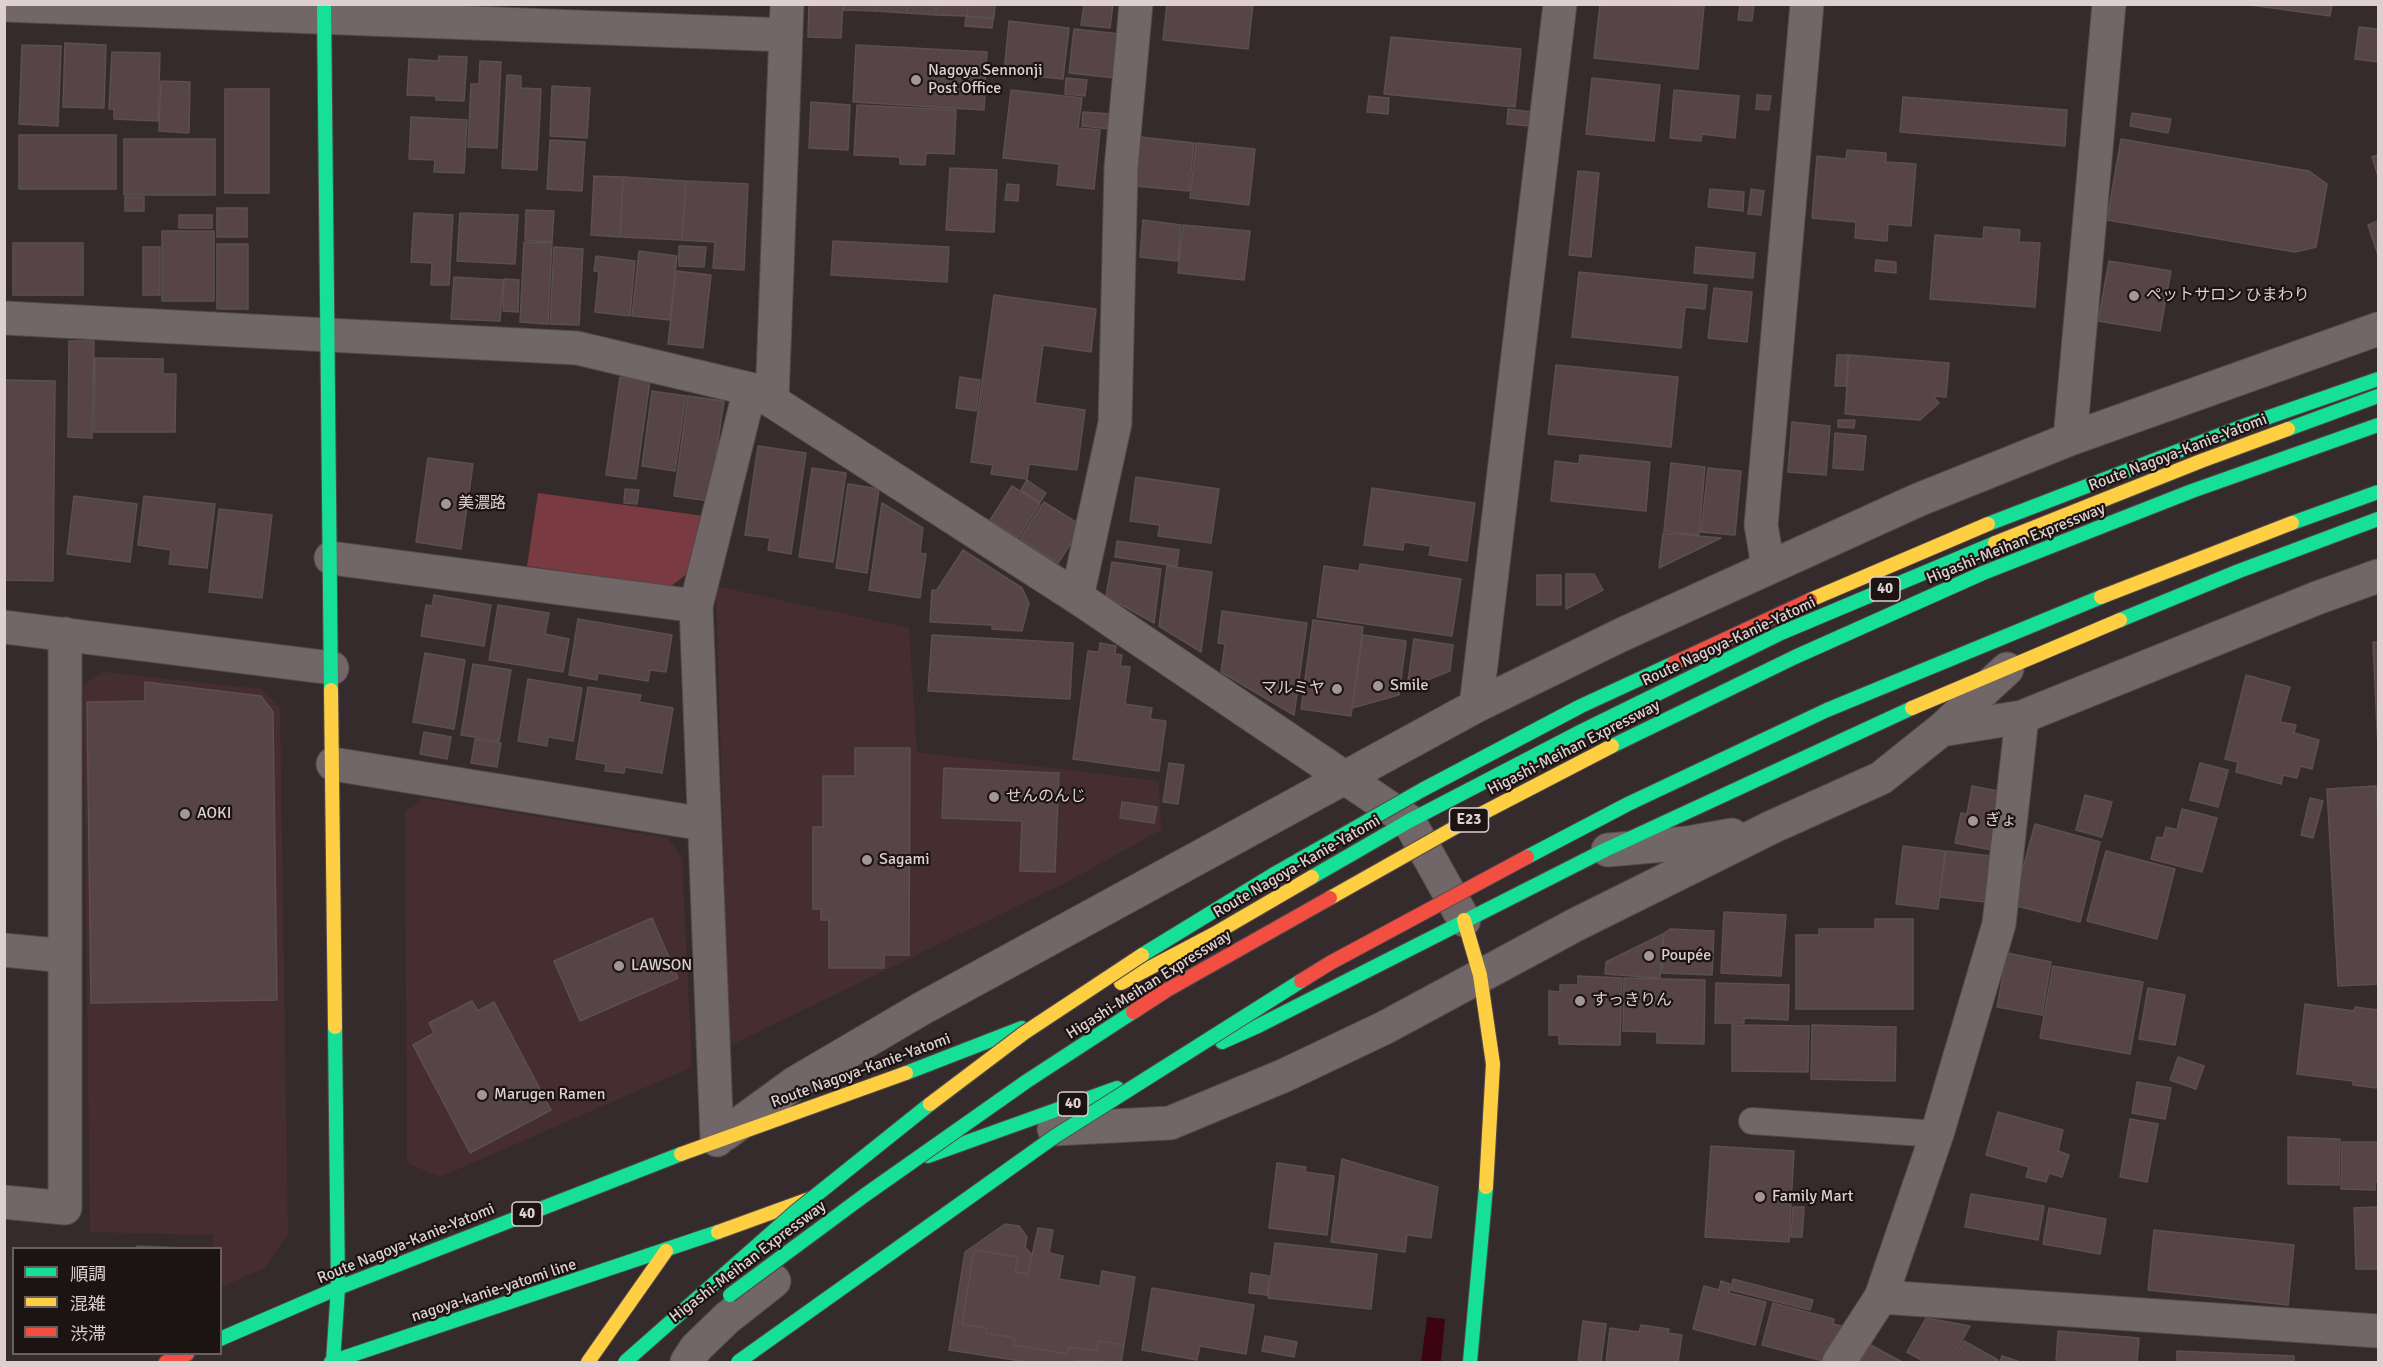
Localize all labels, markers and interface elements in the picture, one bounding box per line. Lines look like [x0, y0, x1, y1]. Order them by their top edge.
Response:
place label: Nagoya Sennonji Post Office [928, 61, 1043, 99]
marker: Nagoya Sennonji Post Office [909, 73, 923, 87]
place label: ペットサロン ひまわり [2146, 286, 2310, 306]
marker: ペットサロン ひまわり [2127, 289, 2141, 303]
street label: Route Nagoya-Kanie-Yatomi [2086, 410, 2270, 496]
place label: 美濃路 [458, 494, 506, 514]
marker: 美濃路 [439, 497, 453, 511]
street label: Higashi-Meihan Expressway [1924, 499, 2108, 589]
road number: 40 [1870, 577, 1900, 601]
street label: Route Nagoya-Kanie-Yatomi [1639, 593, 1819, 691]
place label: Smile [1390, 676, 1429, 696]
place label: マルミヤ [1261, 679, 1325, 699]
marker: Smile [1371, 679, 1385, 693]
marker: マルミヤ [1330, 682, 1344, 696]
street label: Higashi-Meihan Expressway [1485, 696, 1663, 800]
place label: せんのんじ [1006, 787, 1086, 807]
marker: せんのんじ [987, 790, 1001, 804]
place label: AOKI [197, 804, 231, 824]
marker: AOKI [178, 807, 192, 821]
road number: E23 [1450, 808, 1488, 832]
street label: Route Nagoya-Kanie-Yatomi [1210, 811, 1384, 923]
place label: ぎょ [1985, 811, 2017, 831]
marker: ぎょ [1966, 814, 1980, 828]
place label: Sagami [879, 850, 930, 870]
marker: Sagami [860, 853, 874, 867]
street label: Higashi-Meihan Expressway [1063, 926, 1235, 1044]
place label: Poupée [1661, 946, 1711, 966]
marker: Poupée [1642, 949, 1656, 963]
place label: LAWSON [631, 956, 692, 976]
marker: LAWSON [612, 959, 626, 973]
place label: すっきりん [1592, 991, 1672, 1011]
marker: すっきりん [1573, 994, 1587, 1008]
street label: Route Nagoya-Kanie-Yatomi [769, 1030, 953, 1112]
place label: Marugen Ramen [494, 1085, 605, 1105]
marker: Marugen Ramen [475, 1088, 489, 1102]
road number: 40 [1058, 1092, 1088, 1116]
place label: Family Mart [1772, 1187, 1853, 1207]
marker: Family Mart [1753, 1190, 1767, 1204]
street label: Higashi-Meihan Expressway [666, 1197, 830, 1327]
street label: Route Nagoya-Kanie-Yatomi [314, 1200, 498, 1288]
road number: 40 [512, 1202, 542, 1226]
legend [12, 1247, 222, 1355]
street label: nagoya-kanie-yatomi line [409, 1255, 579, 1327]
text: 順調 [70, 1263, 106, 1285]
text: 混雑 [70, 1293, 106, 1315]
text: 渋滞 [70, 1323, 106, 1345]

